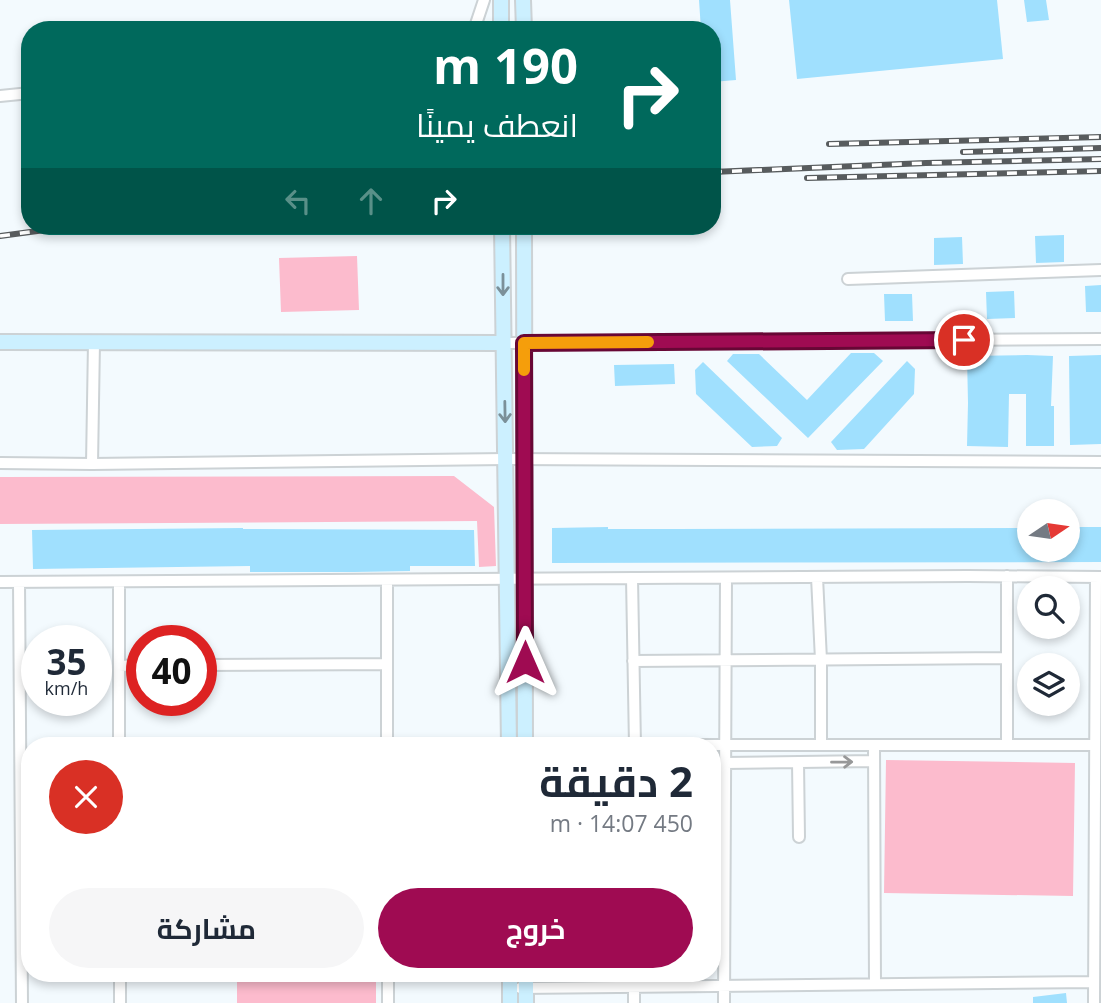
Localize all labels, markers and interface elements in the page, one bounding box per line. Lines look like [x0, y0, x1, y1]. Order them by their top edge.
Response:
text: 190 m [433, 32, 578, 98]
icon: right [602, 49, 693, 140]
text: انعطف يمينًا [416, 103, 578, 146]
icon: left [279, 182, 317, 220]
icon: ahead [352, 182, 390, 220]
icon: right [425, 182, 463, 220]
one-way arrow [496, 273, 510, 296]
pin [934, 310, 994, 370]
icon: arrive [945, 321, 983, 359]
one-way arrow [498, 400, 511, 423]
north arrow [1017, 499, 1080, 562]
map controls [1017, 499, 1080, 716]
button: search [1017, 576, 1080, 639]
speed limit sign: 40 [126, 625, 217, 716]
position arrow [488, 625, 562, 699]
text: 35 [46, 638, 87, 685]
button: layers [1017, 653, 1080, 716]
text: km/h [45, 676, 88, 700]
text: 2 دقيقة [539, 752, 693, 809]
one-way arrow [830, 755, 853, 768]
button: close [49, 760, 123, 834]
text: 450 m · 14:07 [550, 807, 693, 839]
button: مشاركة [49, 888, 364, 968]
button: خروج [378, 888, 693, 968]

